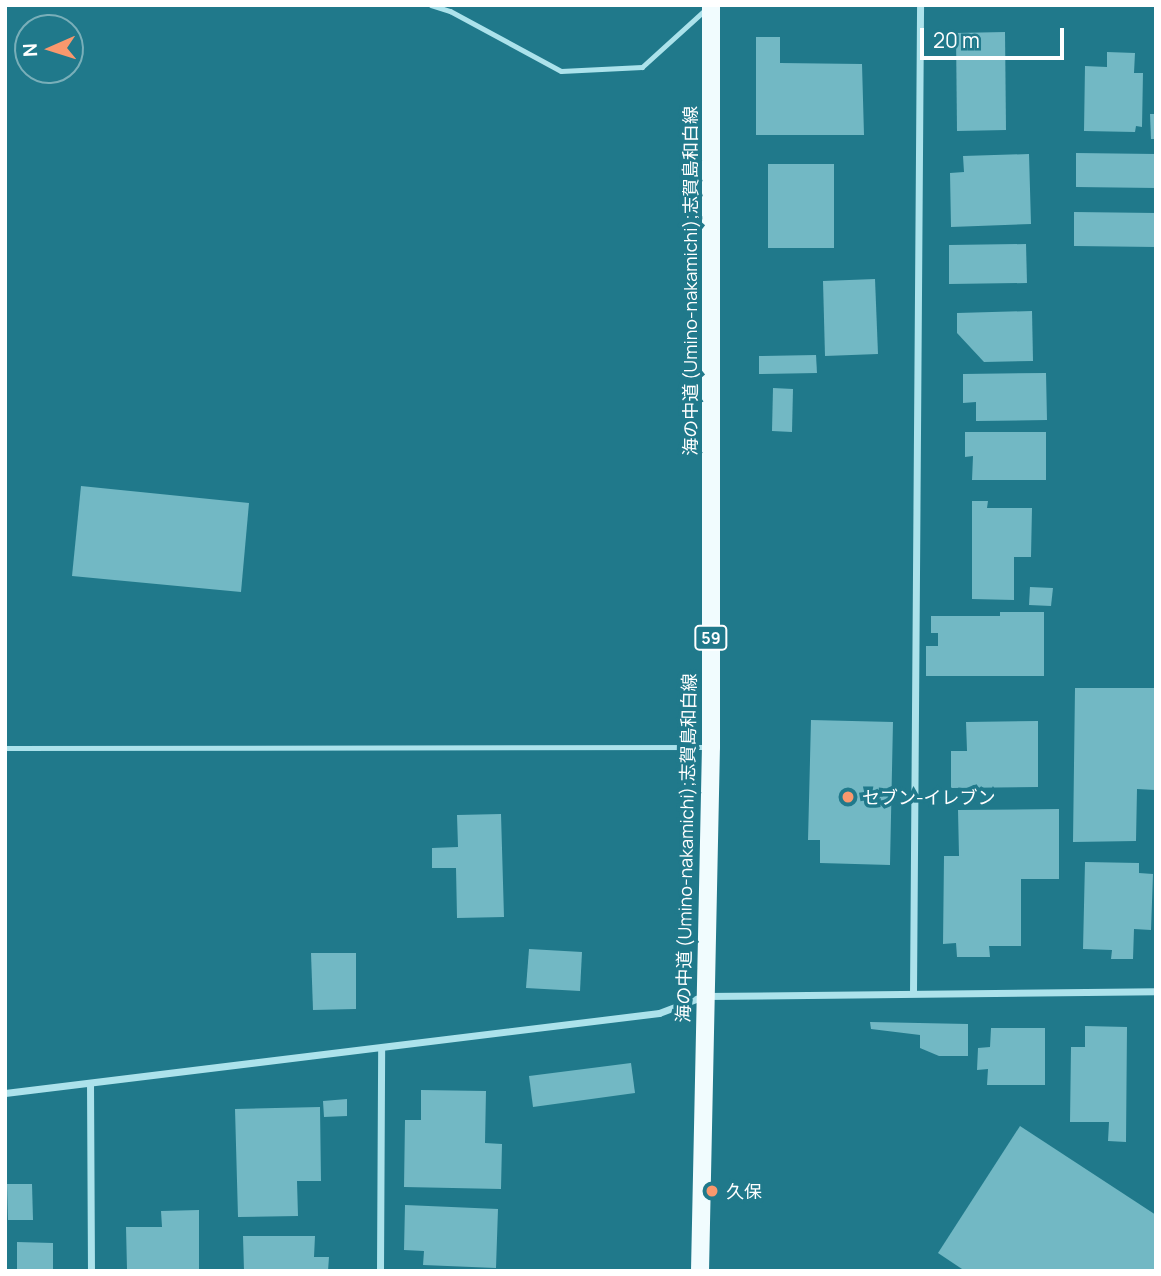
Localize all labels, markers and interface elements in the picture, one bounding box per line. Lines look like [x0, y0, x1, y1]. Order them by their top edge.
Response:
north arrow [14, 14, 84, 84]
scale bar [923, 14, 1066, 58]
text: 20 m [933, 26, 980, 54]
text: N [17, 42, 43, 57]
street label: 海の中道 (Umino-nakamichi);志賀島和白線 [679, 106, 701, 456]
road number: 59 [694, 625, 728, 650]
street label: 海の中道 (Umino-nakamichi);志賀島和白線 [672, 673, 700, 1023]
place label: セブン-イレブン [862, 786, 996, 808]
marker: セブン-イレブン [840, 789, 856, 805]
place label: 久保 [726, 1180, 762, 1202]
marker: 久保 [704, 1183, 720, 1199]

